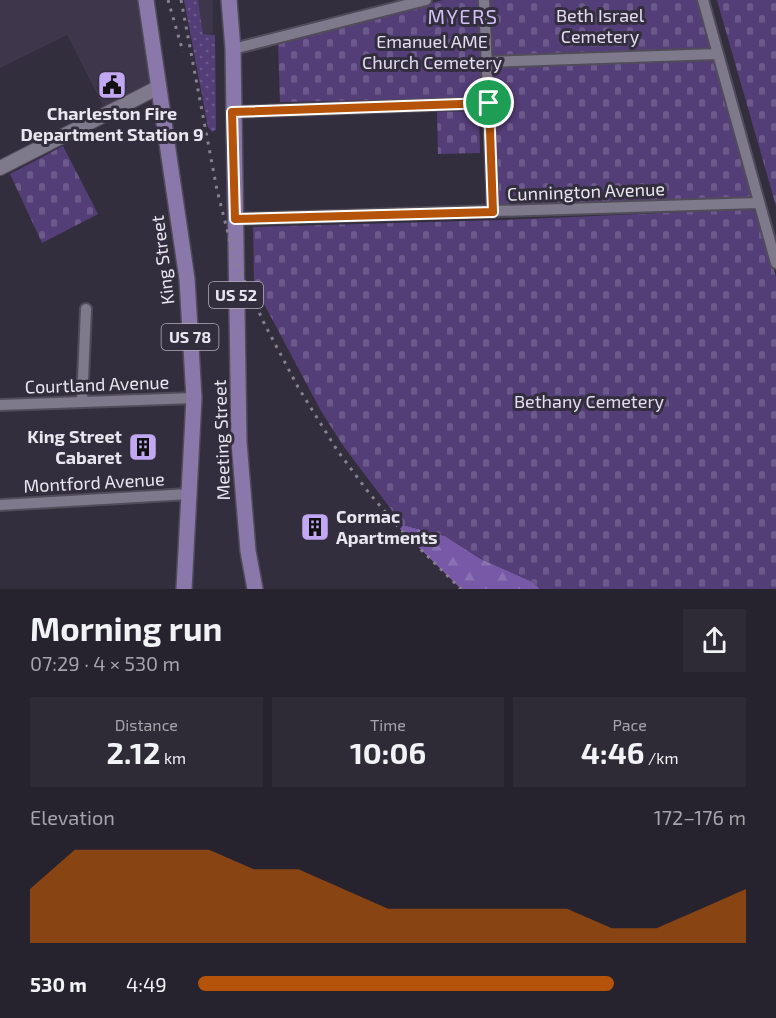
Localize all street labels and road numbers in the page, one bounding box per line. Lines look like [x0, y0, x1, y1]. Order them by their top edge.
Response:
street label: Cunnington Avenue [507, 177, 665, 205]
street label: King Street [146, 214, 178, 306]
road number: US 52 [209, 282, 263, 308]
road number: US 78 [162, 324, 219, 350]
street label: Courtland Avenue [24, 370, 170, 398]
street label: Meeting Street [208, 379, 234, 501]
street label: Montford Avenue [23, 467, 165, 497]

